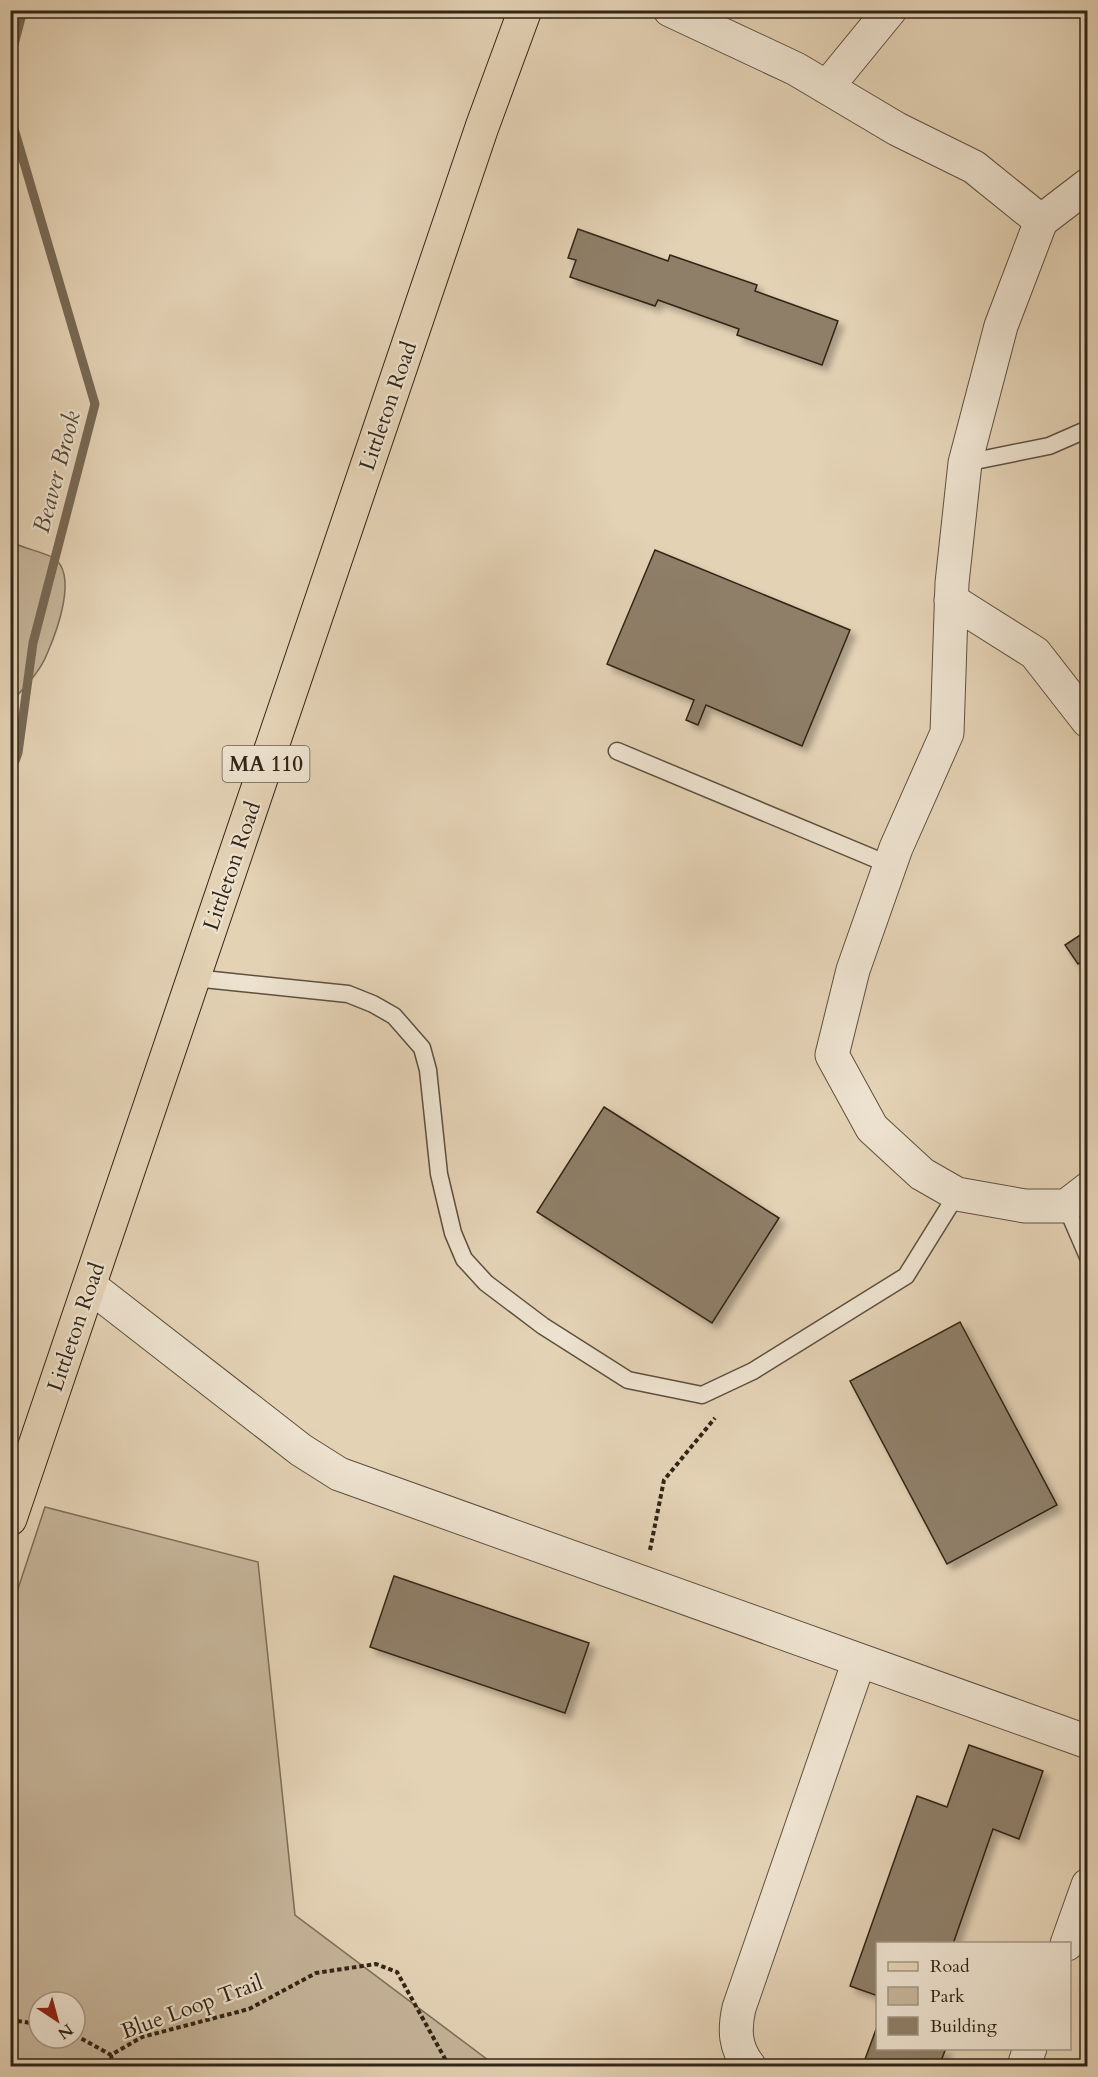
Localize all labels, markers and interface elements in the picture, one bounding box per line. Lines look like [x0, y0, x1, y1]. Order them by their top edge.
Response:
street label: Littleton Road [352, 337, 424, 475]
water label: Beaver Brook [25, 407, 89, 537]
road number: MA 110 [222, 746, 310, 782]
street label: Littleton Road [196, 797, 268, 935]
street label: Littleton Road [40, 1258, 112, 1396]
legend [876, 1942, 1071, 2050]
text: Road [930, 1954, 970, 1979]
street label: Blue Loop Trail [117, 1967, 267, 2047]
text: Park [930, 1984, 965, 2009]
north arrow [27, 1990, 87, 2050]
text: Building [930, 2014, 998, 2039]
text: N [53, 2018, 77, 2044]

